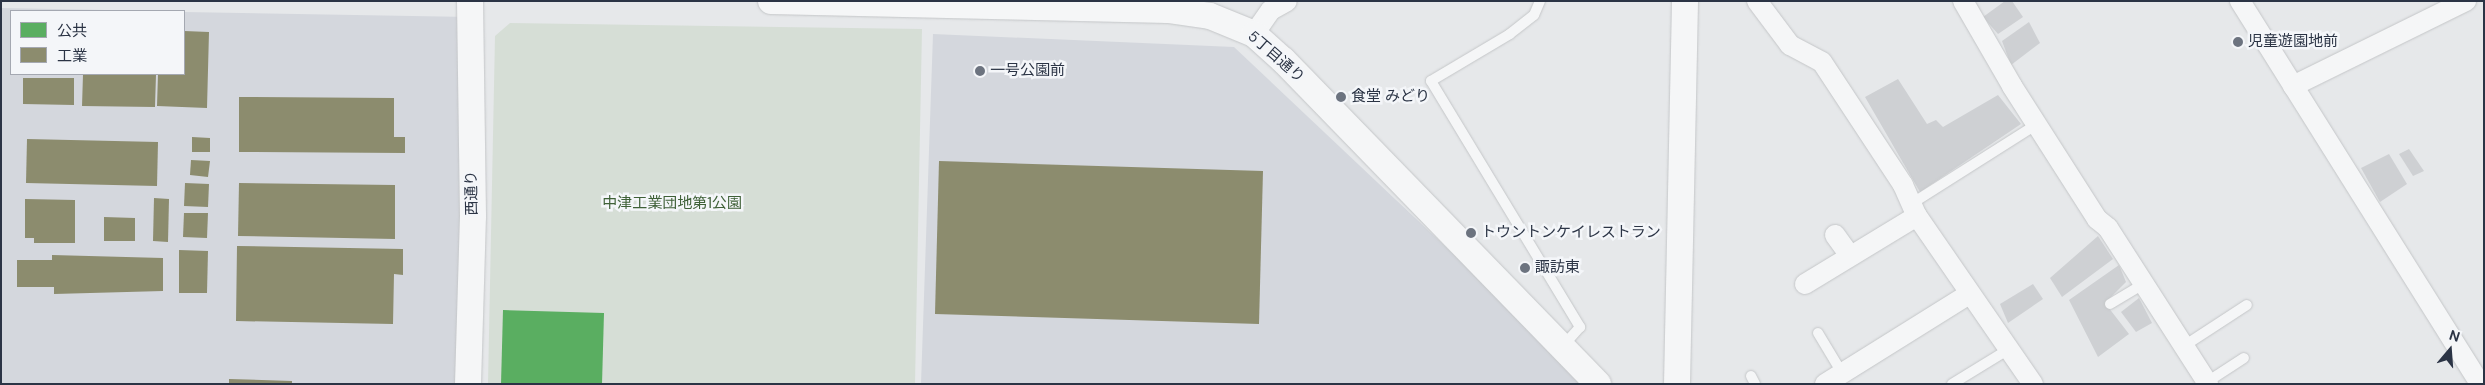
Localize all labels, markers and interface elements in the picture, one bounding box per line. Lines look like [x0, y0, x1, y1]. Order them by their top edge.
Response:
legend [10, 10, 185, 75]
text: 公共 [57, 21, 87, 41]
street label: 5丁目通り [1244, 28, 1308, 86]
place label: 児童遊園地前 [2248, 33, 2338, 51]
marker: 児童遊園地前 [2232, 36, 2244, 48]
text: 工業 [57, 46, 87, 66]
place label: 一号公園前 [990, 62, 1065, 80]
marker: 一号公園前 [974, 65, 986, 77]
place label: 食堂 みどり [1351, 88, 1430, 106]
marker: 食堂 みどり [1335, 91, 1347, 103]
street label: 西通り [463, 170, 481, 216]
park label: 中津工業団地第1公園 [602, 195, 742, 213]
place label: トウントンケイレストラン [1481, 224, 1661, 242]
marker: トウントンケイレストラン [1465, 227, 1477, 239]
place label: 諏訪東 [1535, 259, 1580, 277]
marker: 諏訪東 [1519, 262, 1531, 274]
north arrow [2425, 325, 2475, 375]
text: N [2447, 326, 2462, 346]

